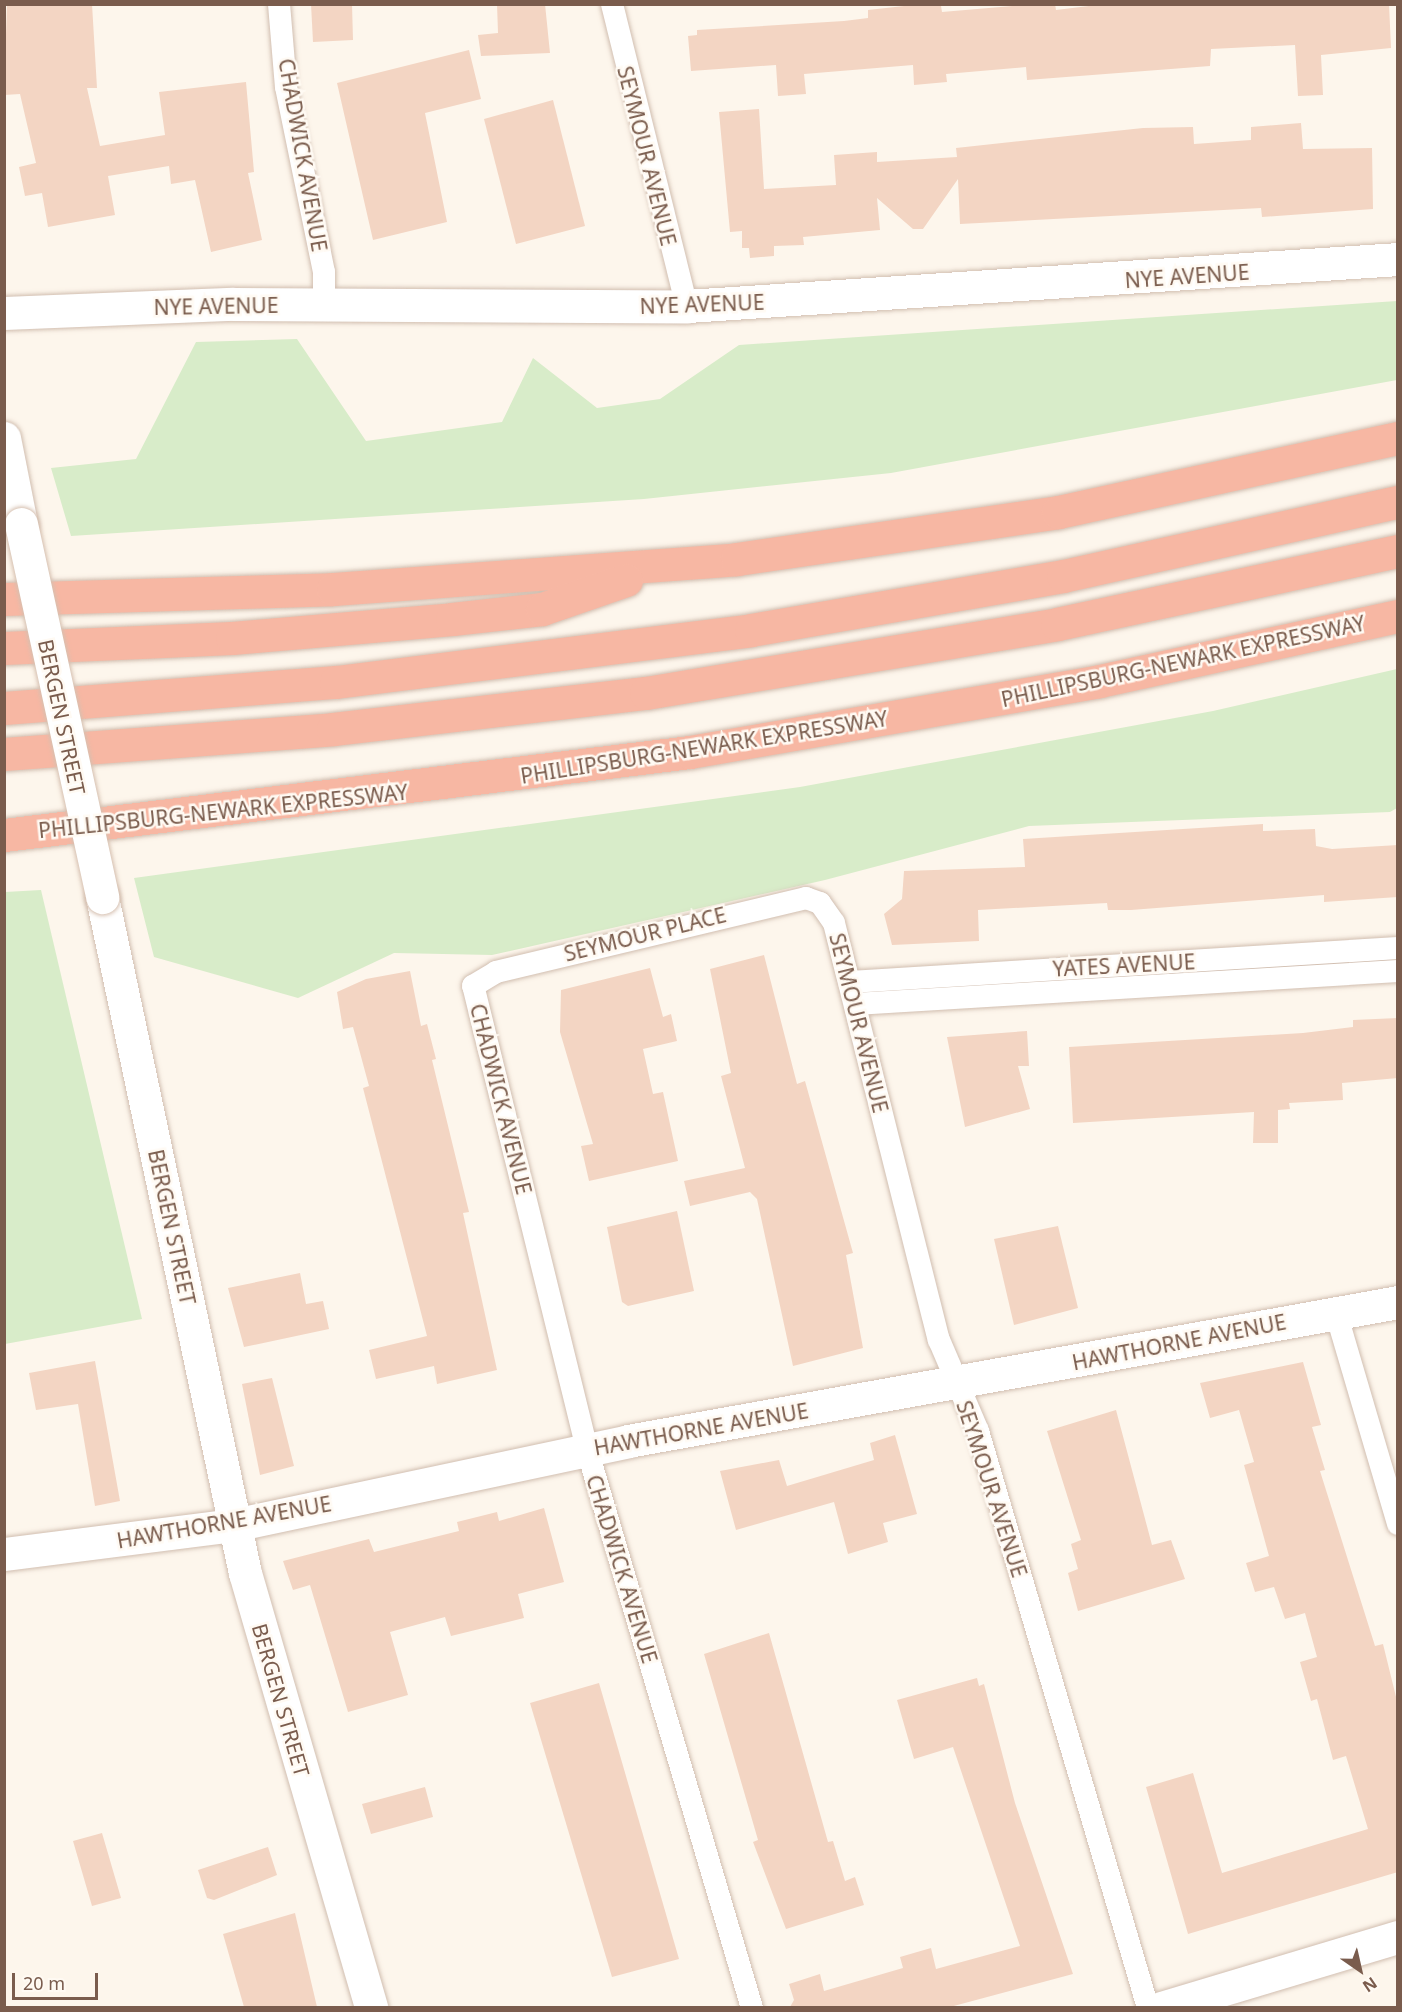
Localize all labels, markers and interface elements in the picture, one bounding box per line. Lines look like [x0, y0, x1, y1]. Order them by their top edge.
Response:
street label: CHADWICK AVENUE [274, 57, 332, 253]
street label: SEYMOUR AVENUE [612, 64, 682, 248]
street label: NYE AVENUE [1124, 259, 1250, 293]
street label: NYE AVENUE [639, 289, 765, 319]
street label: NYE AVENUE [153, 292, 279, 320]
street label: PHILLIPSBURG-NEWARK EXPRESSWAY [999, 610, 1367, 712]
street label: BERGEN STREET [33, 637, 91, 797]
street label: PHILLIPSBURG-NEWARK EXPRESSWAY [519, 706, 889, 788]
street label: PHILLIPSBURG-NEWARK EXPRESSWAY [37, 779, 409, 843]
street label: SEYMOUR PLACE [561, 902, 729, 966]
street label: SEYMOUR AVENUE [824, 931, 894, 1115]
street label: YATES AVENUE [1052, 949, 1196, 981]
street label: CHADWICK AVENUE [465, 1001, 537, 1197]
street label: BERGEN STREET [143, 1147, 201, 1307]
street label: HAWTHORNE AVENUE [1070, 1309, 1288, 1375]
street label: SEYMOUR AVENUE [952, 1397, 1032, 1581]
street label: HAWTHORNE AVENUE [592, 1398, 810, 1460]
street label: CHADWICK AVENUE [581, 1472, 663, 1666]
street label: HAWTHORNE AVENUE [115, 1491, 333, 1553]
street label: BERGEN STREET [247, 1621, 315, 1779]
north arrow [1330, 1940, 1390, 2000]
scale bar [15, 1961, 100, 1999]
text: 20 m [23, 1971, 65, 1995]
text: N [1359, 1972, 1382, 1998]

